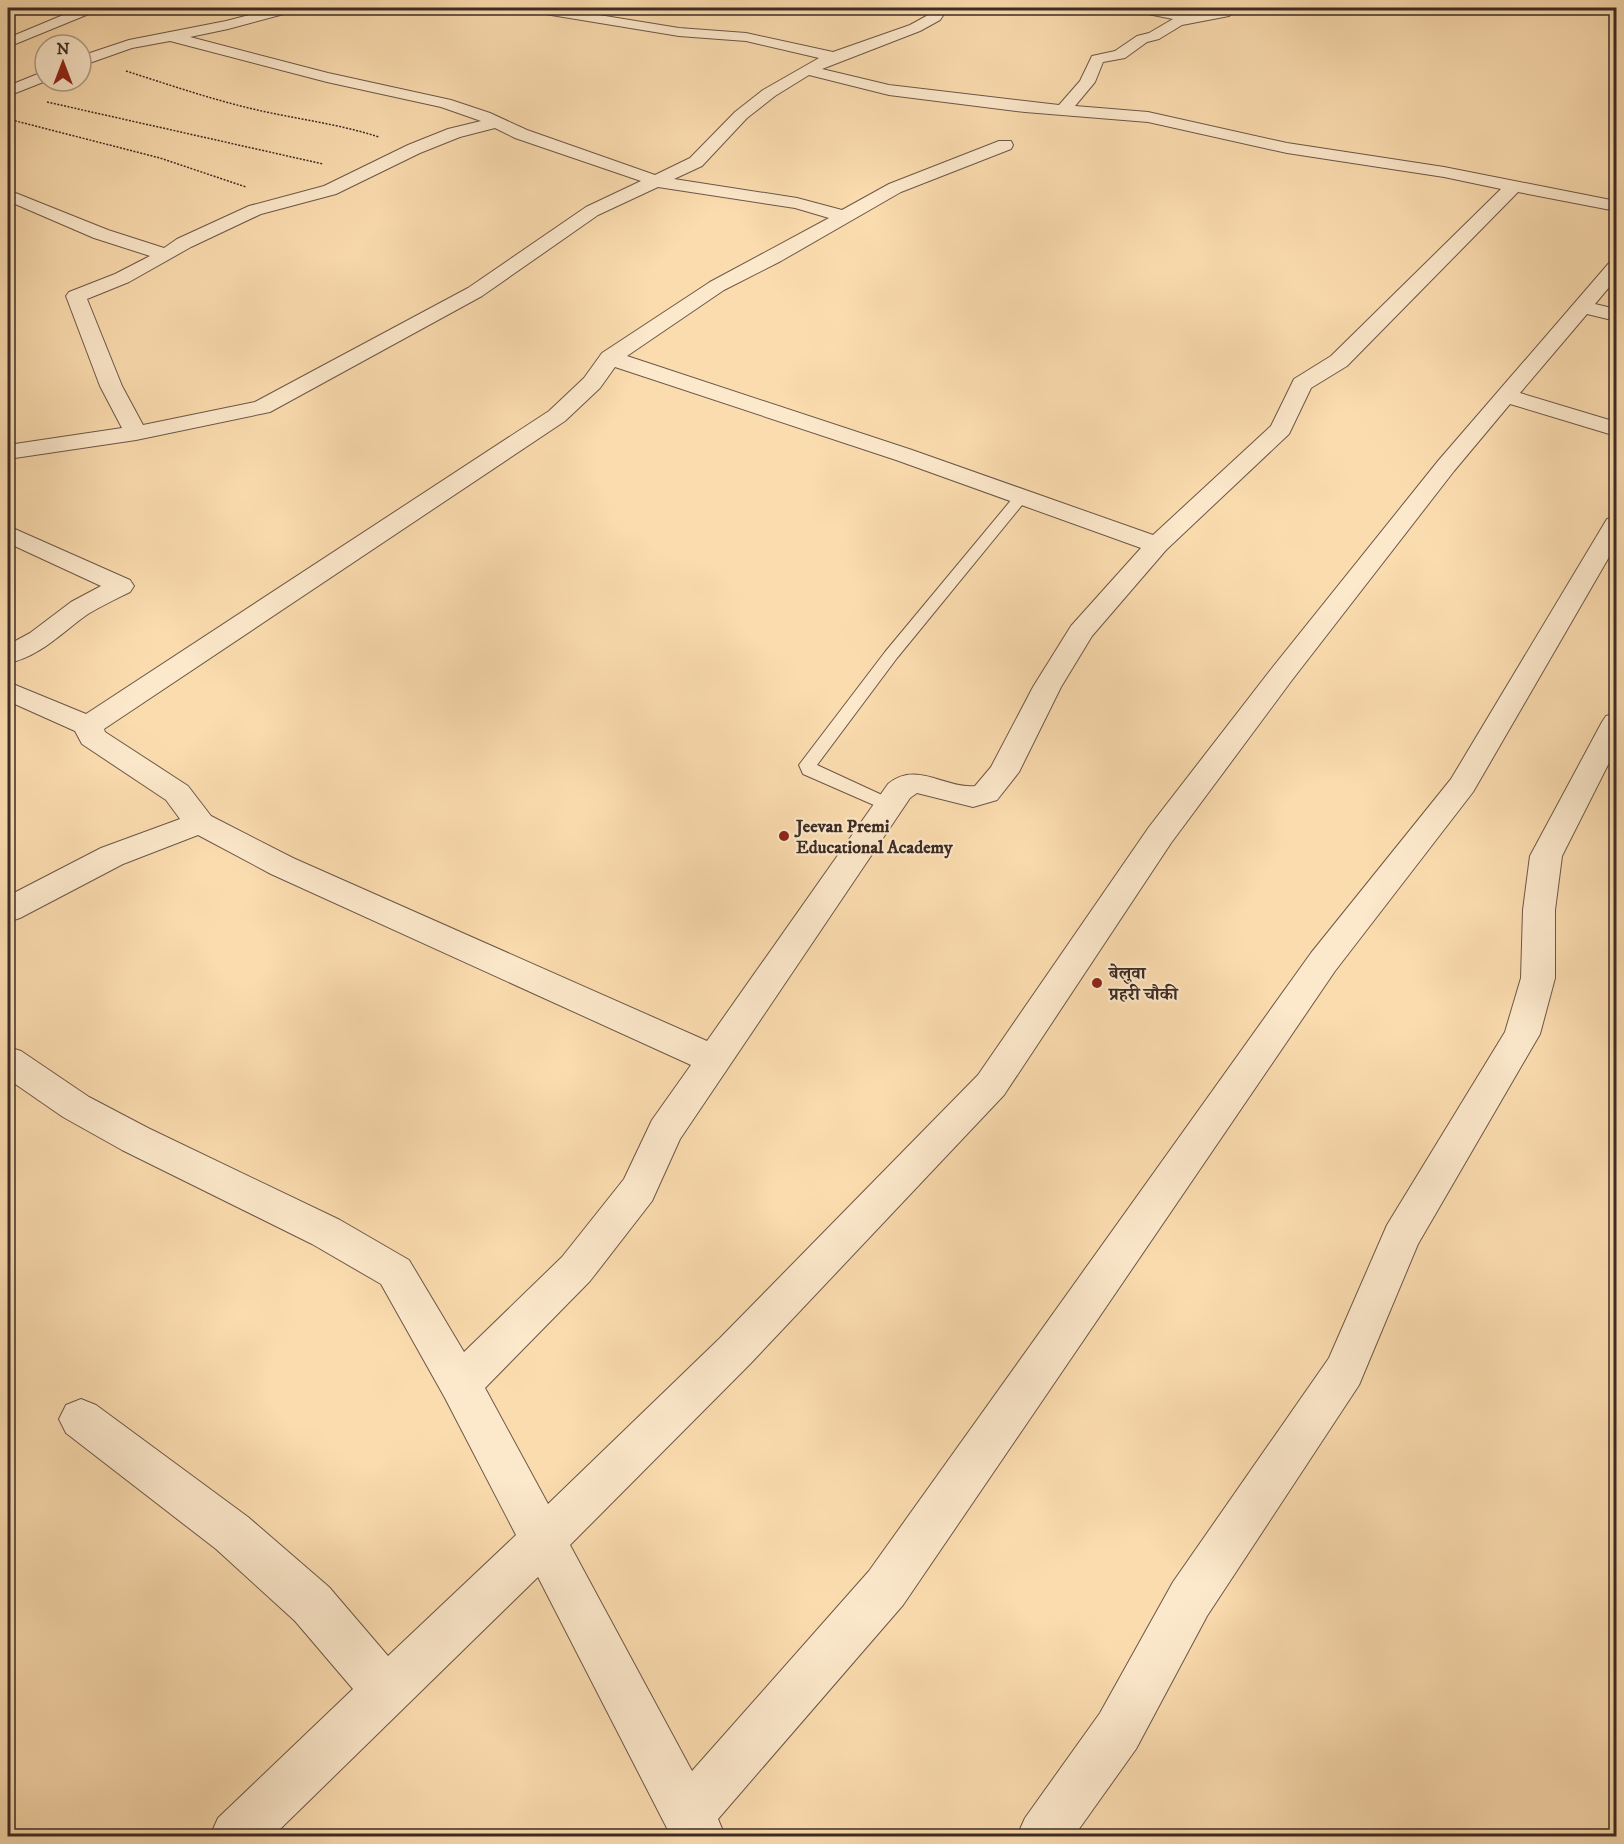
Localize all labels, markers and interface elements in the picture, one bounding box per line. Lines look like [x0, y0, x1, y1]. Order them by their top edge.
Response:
north arrow [33, 33, 93, 93]
text: N [56, 39, 70, 59]
place label: Jeevan Premi Educational Academy [794, 816, 953, 859]
marker: Jeevan Premi Educational Academy [777, 829, 791, 843]
place label: बेलुवा प्रहरी चौकी [1107, 963, 1179, 1006]
marker: बेलुवा प्रहरी चौकी [1090, 976, 1104, 990]

